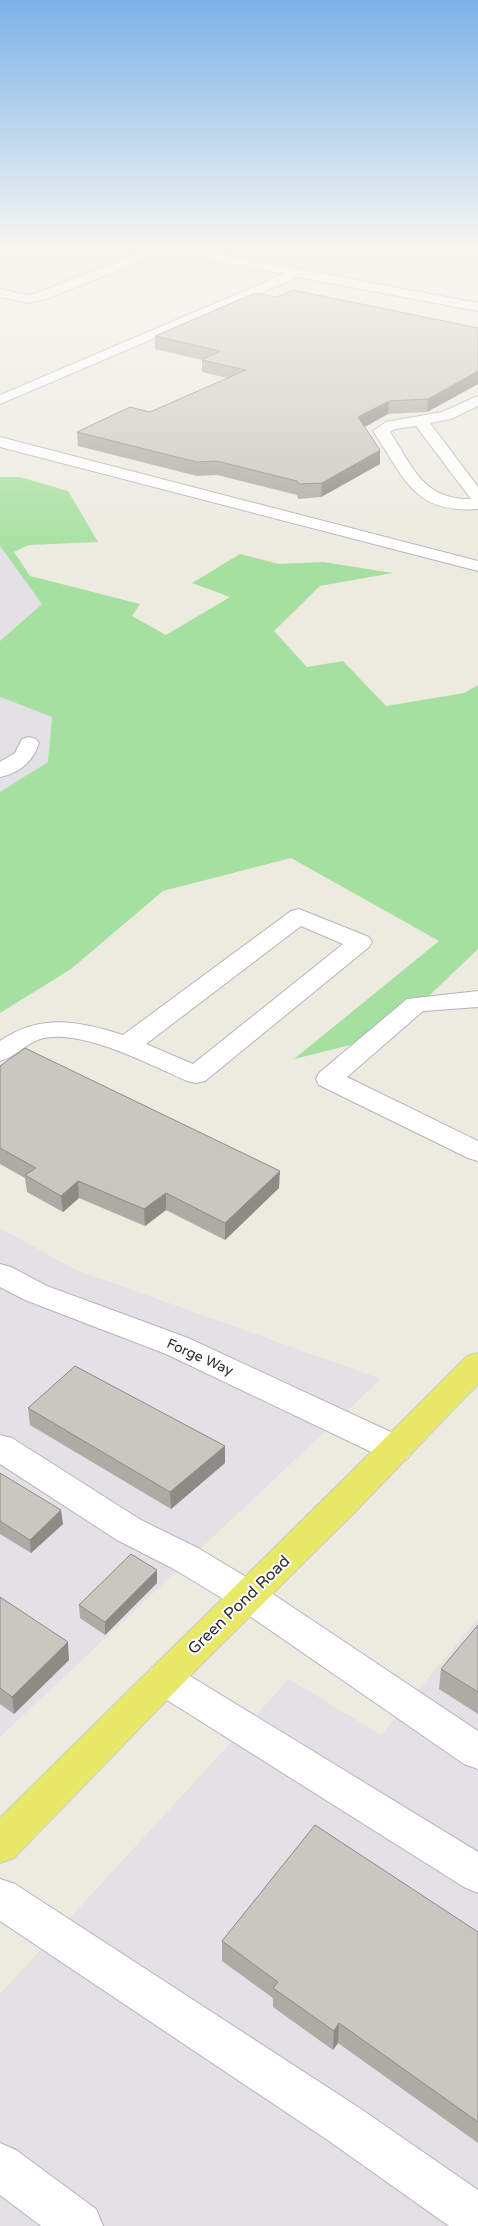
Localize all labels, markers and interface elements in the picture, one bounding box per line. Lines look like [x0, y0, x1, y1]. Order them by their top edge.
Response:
street label: Forge Way [164, 1335, 236, 1379]
street label: Green Pond Road [184, 1551, 294, 1659]

